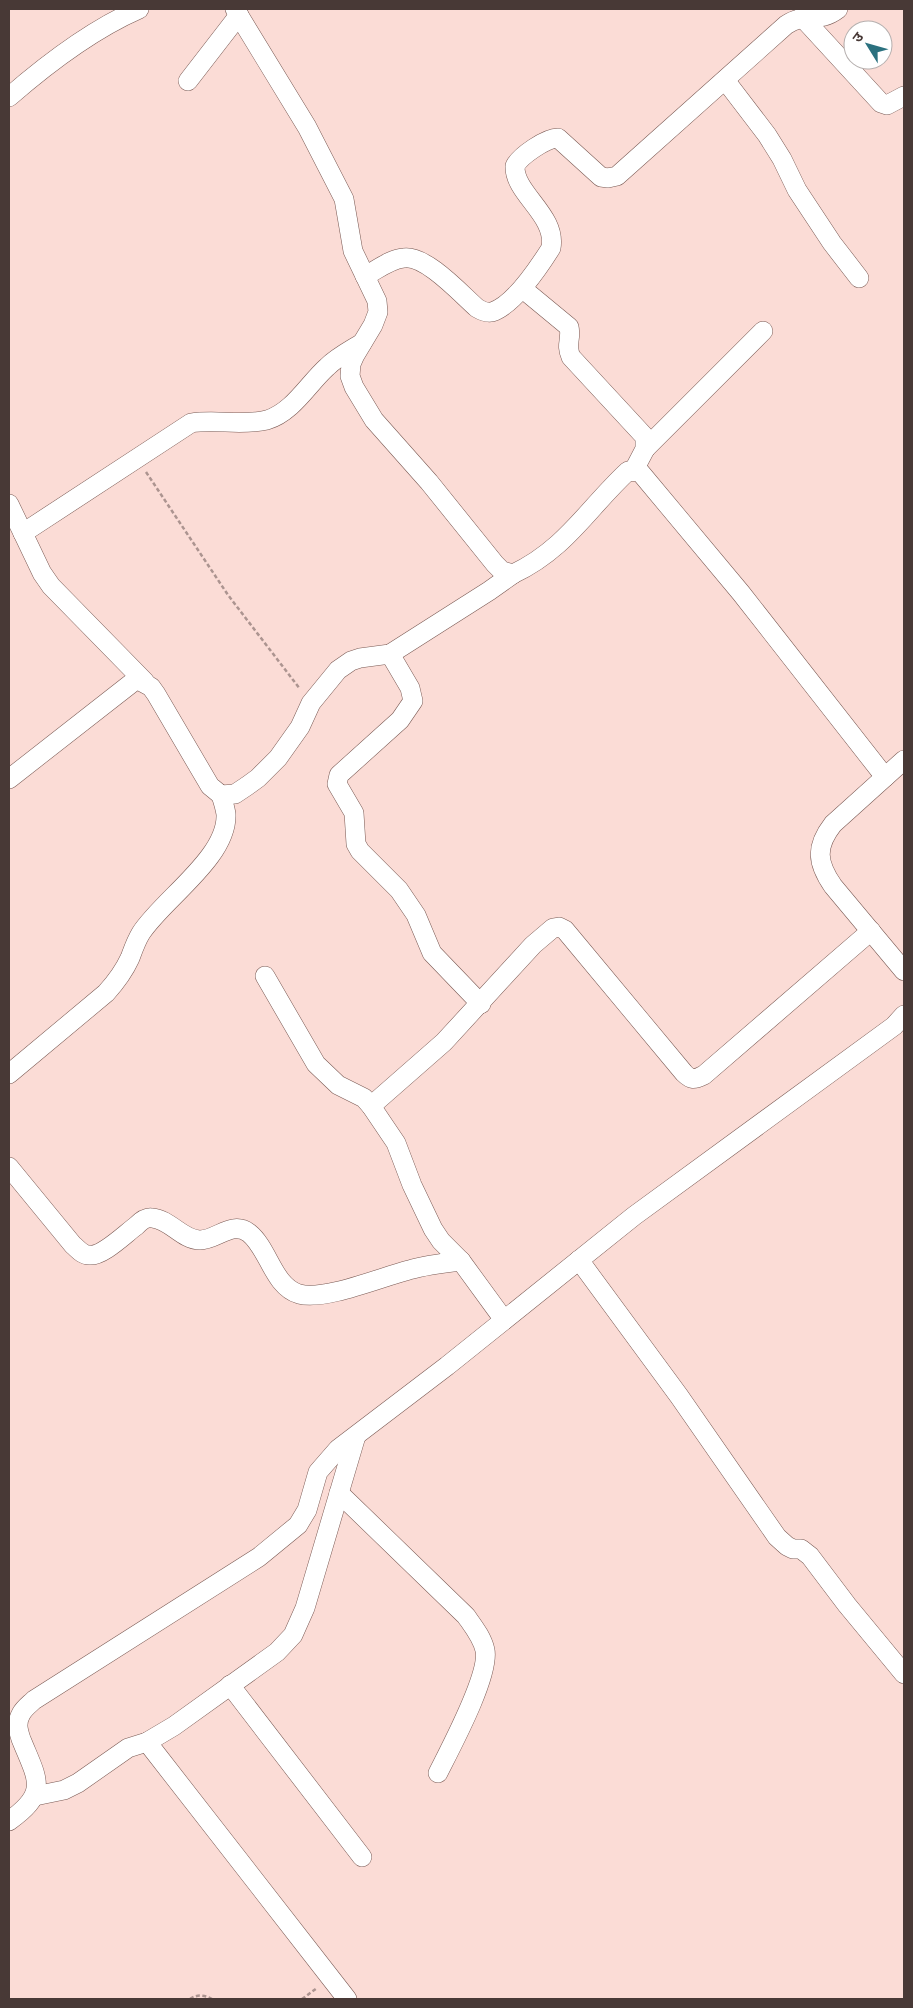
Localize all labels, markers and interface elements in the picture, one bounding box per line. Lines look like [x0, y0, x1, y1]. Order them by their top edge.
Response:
north arrow [843, 20, 893, 70]
text: उ [848, 28, 868, 46]

